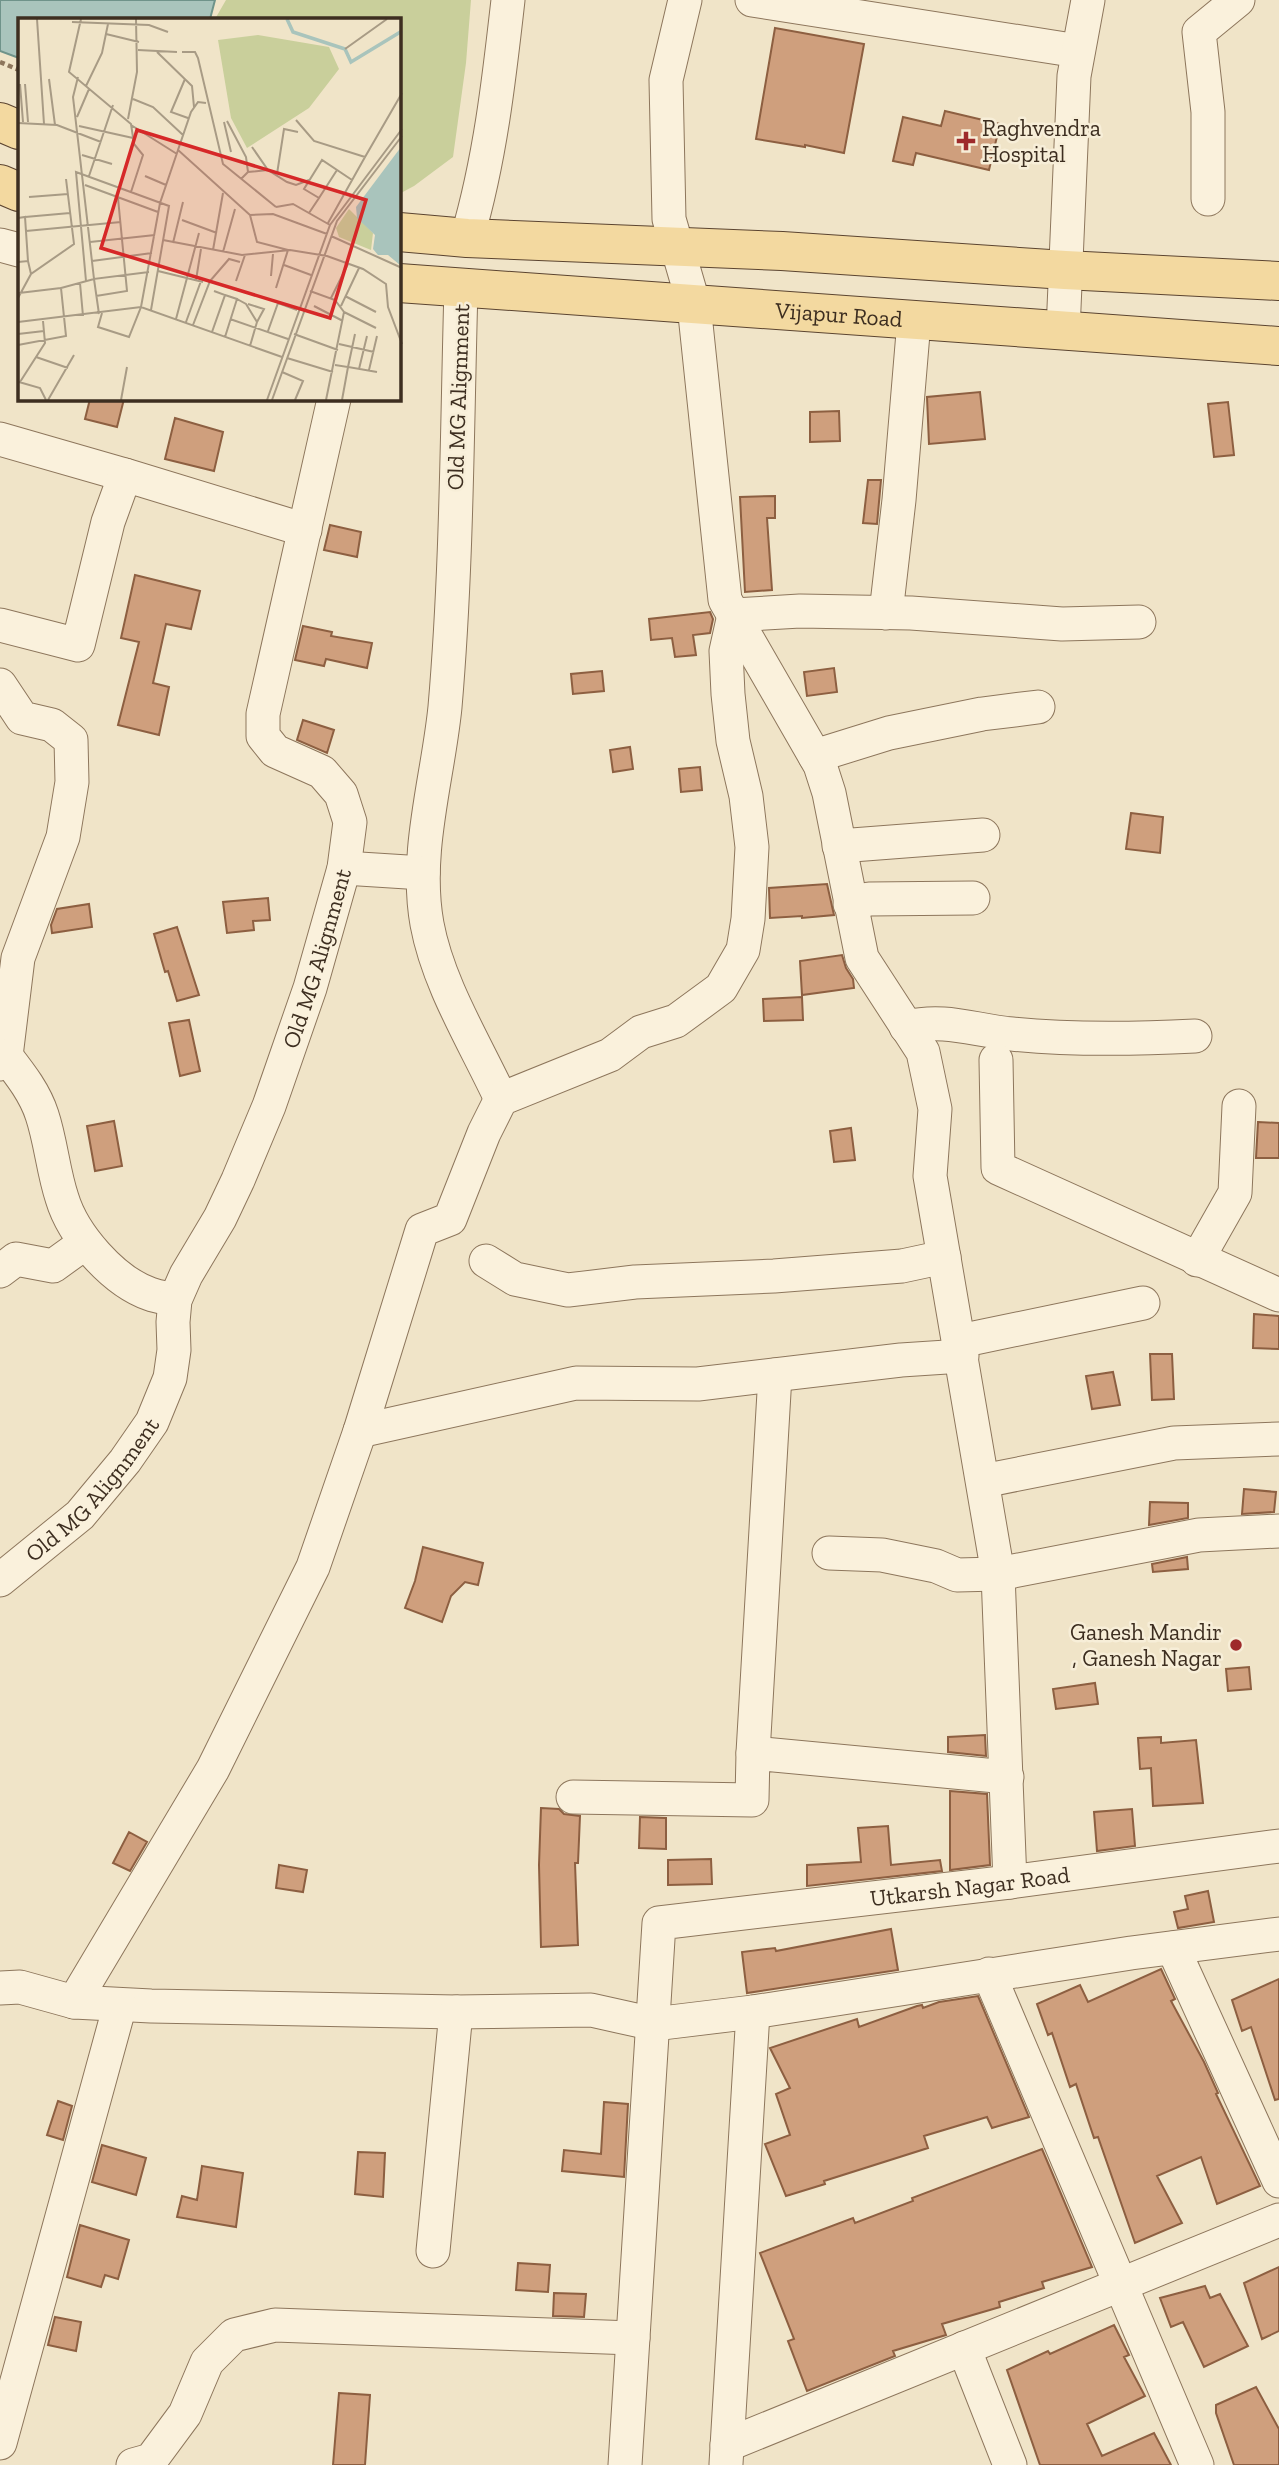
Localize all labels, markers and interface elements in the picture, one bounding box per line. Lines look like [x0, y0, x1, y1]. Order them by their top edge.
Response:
inset map [18, 18, 401, 401]
place label: Raghvendra Hospital [982, 114, 1101, 168]
marker: Raghvendra Hospital [956, 131, 976, 151]
street label: Vijapur Road [773, 296, 904, 333]
street label: Old MG Alignment [441, 303, 475, 491]
street label: Old MG Alignment [276, 865, 357, 1052]
street label: Old MG Alignment [20, 1412, 165, 1568]
place label: Ganesh Mandir , Ganesh Nagar [1070, 1618, 1222, 1672]
marker: Ganesh Mandir , Ganesh Nagar [1228, 1637, 1244, 1653]
street label: Utkarsh Nagar Road [868, 1860, 1072, 1912]

